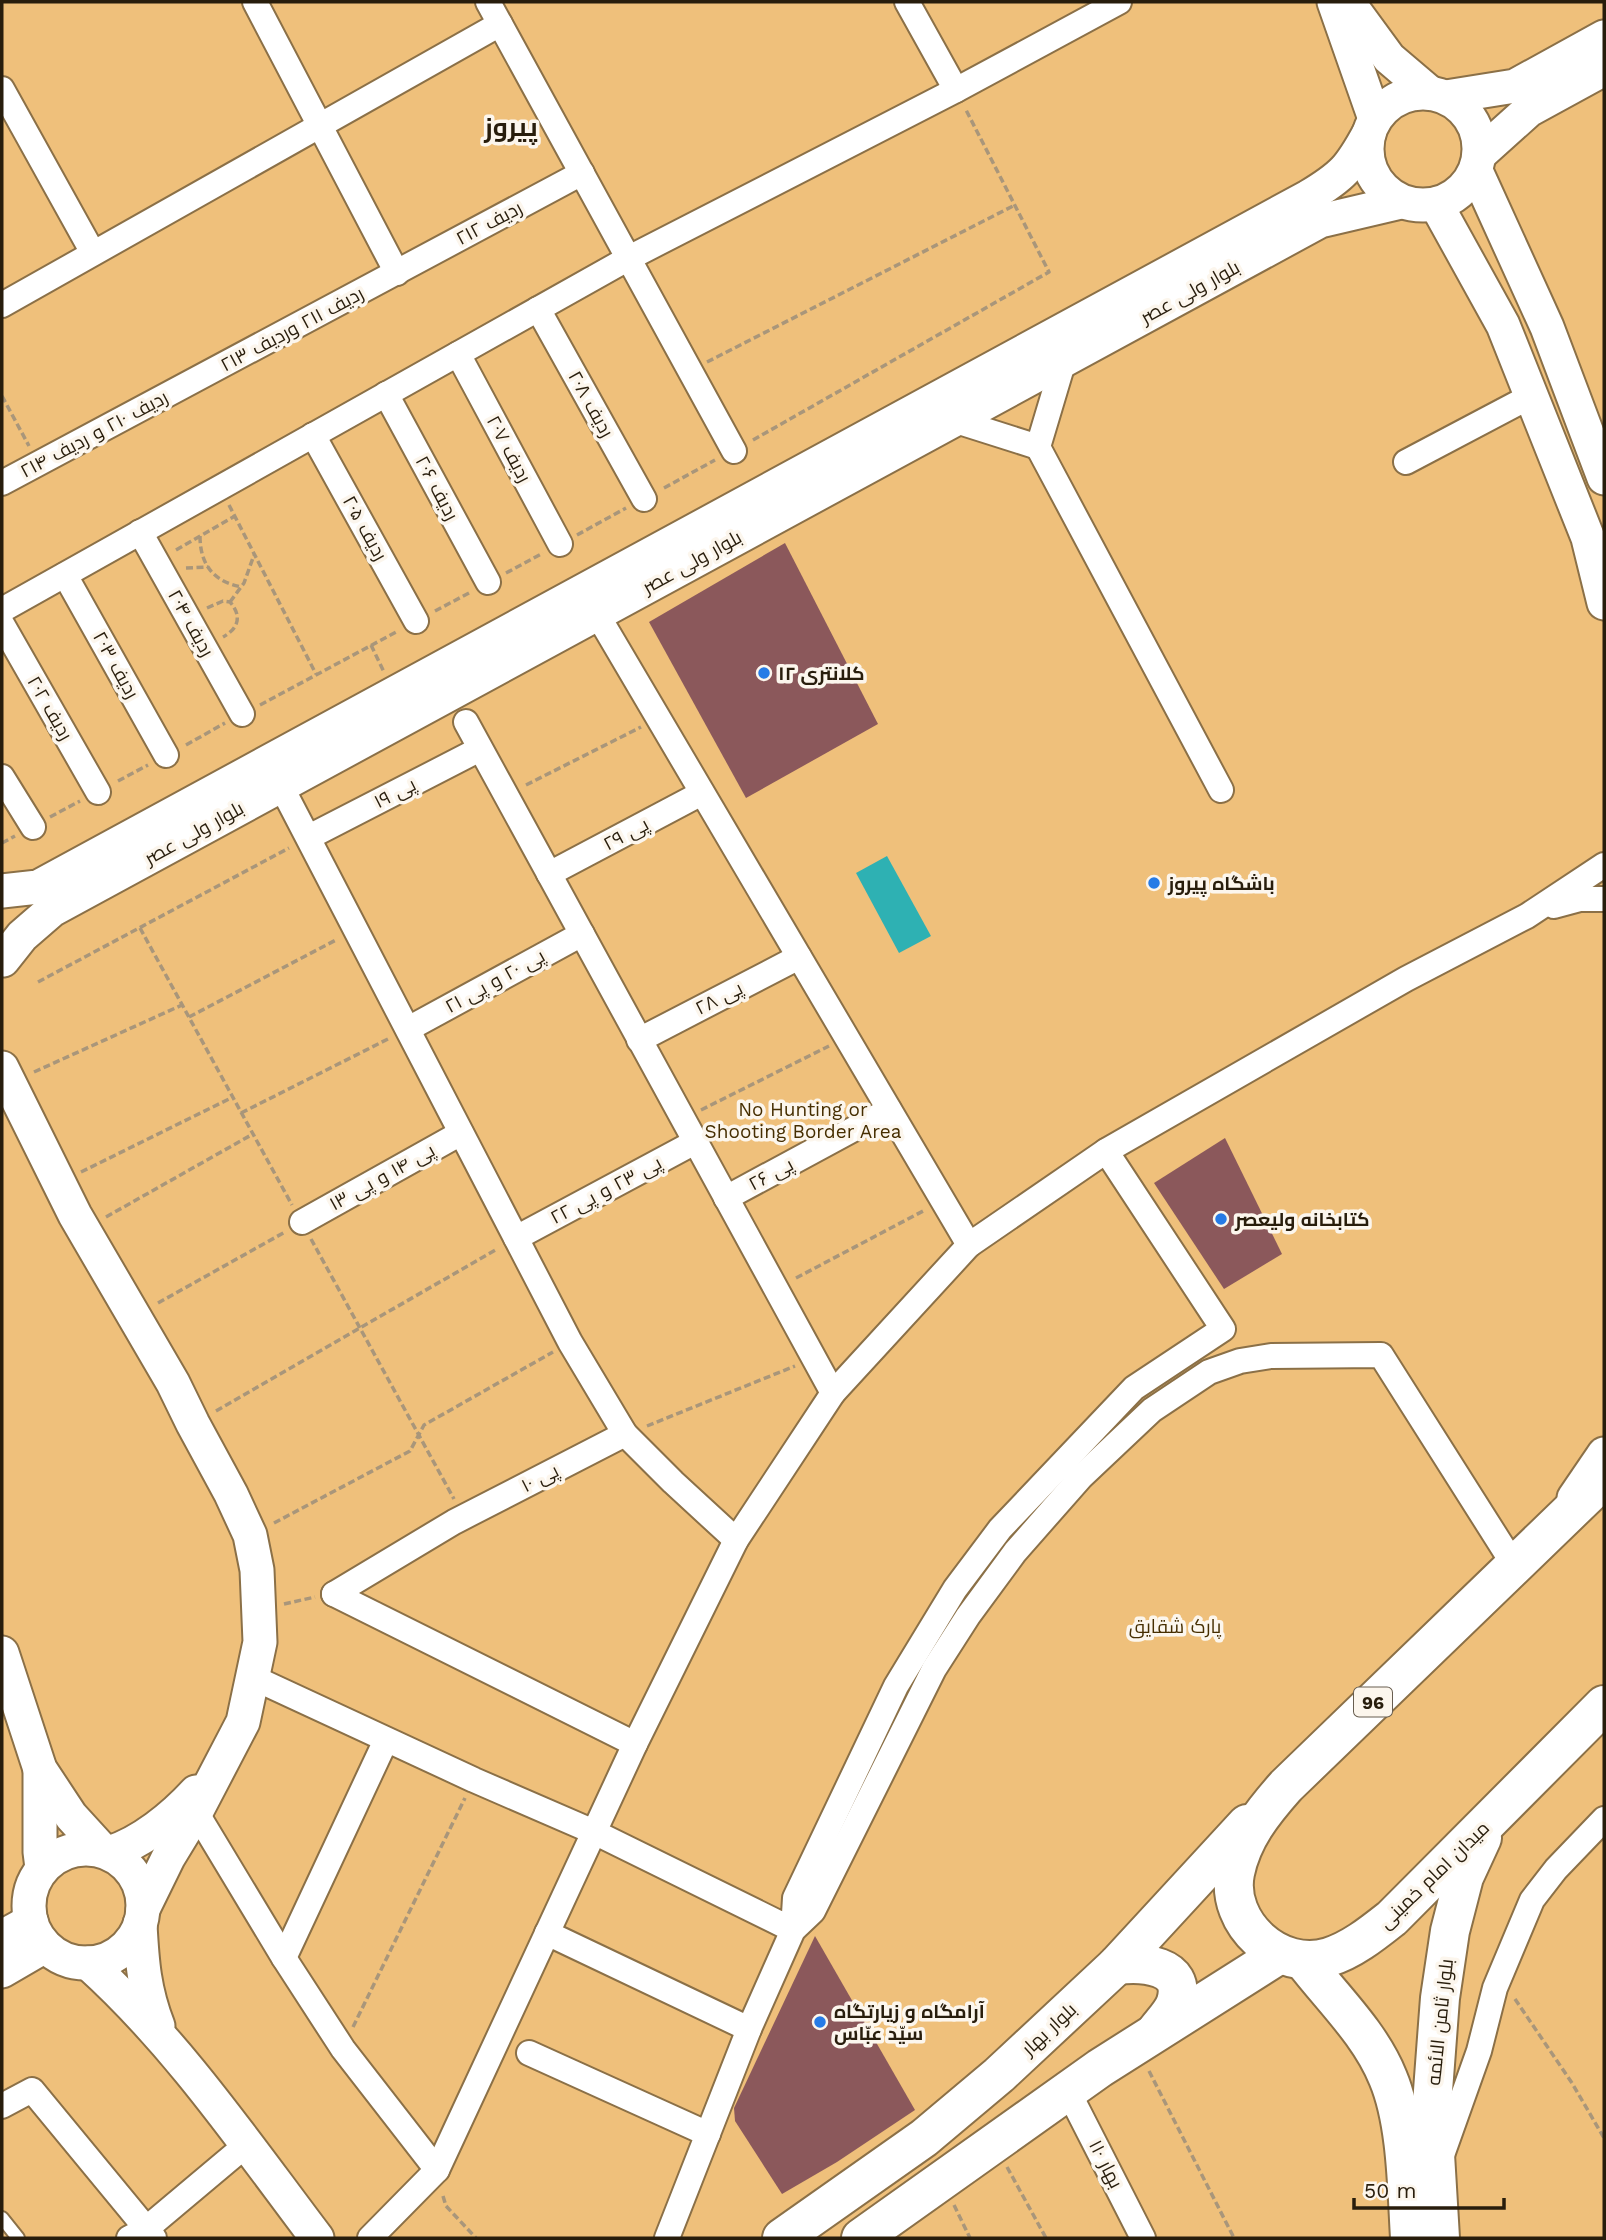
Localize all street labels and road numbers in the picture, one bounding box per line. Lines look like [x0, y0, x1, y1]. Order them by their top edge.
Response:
street label: ردیف ۲۱۲ [452, 196, 526, 250]
street label: بلوار ولی عصر [1136, 255, 1244, 329]
street label: ردیف ۲۱۱ وردیف ۲۱۳ [216, 282, 368, 376]
street label: ردیف ۲۰۸ [563, 367, 619, 441]
street label: ردیف ۲۱۰ و ردیف ۲۱۴ [16, 385, 172, 483]
street label: ردیف ۲۰۷ [482, 412, 536, 486]
street label: ردیف ۲۰۶ [410, 452, 464, 524]
street label: ردیف ۲۰۵ [338, 491, 392, 565]
street label: بلوار ولی عصر [638, 525, 746, 599]
street label: ردیف ۲۰۴ [163, 585, 219, 661]
street label: ردیف ۲۰۳ [88, 627, 144, 703]
street label: ردیف ۲۰۲ [22, 672, 78, 744]
street label: پی ۱۹ [370, 773, 420, 814]
street label: بلوار ولی عصر [140, 796, 248, 870]
street label: پی ۲۹ [599, 813, 653, 856]
street label: پی ۲۰ و پی ۲۱ [441, 944, 549, 1019]
street label: پی ۲۸ [691, 976, 747, 1021]
street label: پی ۱۴ و پی ۱۳ [325, 1139, 439, 1216]
street label: پی ۲۳ و پی ۲۲ [546, 1151, 666, 1230]
street label: پی ۲۶ [745, 1153, 798, 1196]
street label: پی ۱۰ [517, 1459, 563, 1498]
road number: 96 [1354, 1688, 1392, 1716]
street label: میدان امام خمینی [1374, 1816, 1495, 1935]
street label: بلوار ثامن الائمه [1422, 1957, 1458, 2087]
street label: بلوار بهار [1016, 1998, 1081, 2061]
street label: بهار ۱۱۰ [1084, 2136, 1128, 2192]

